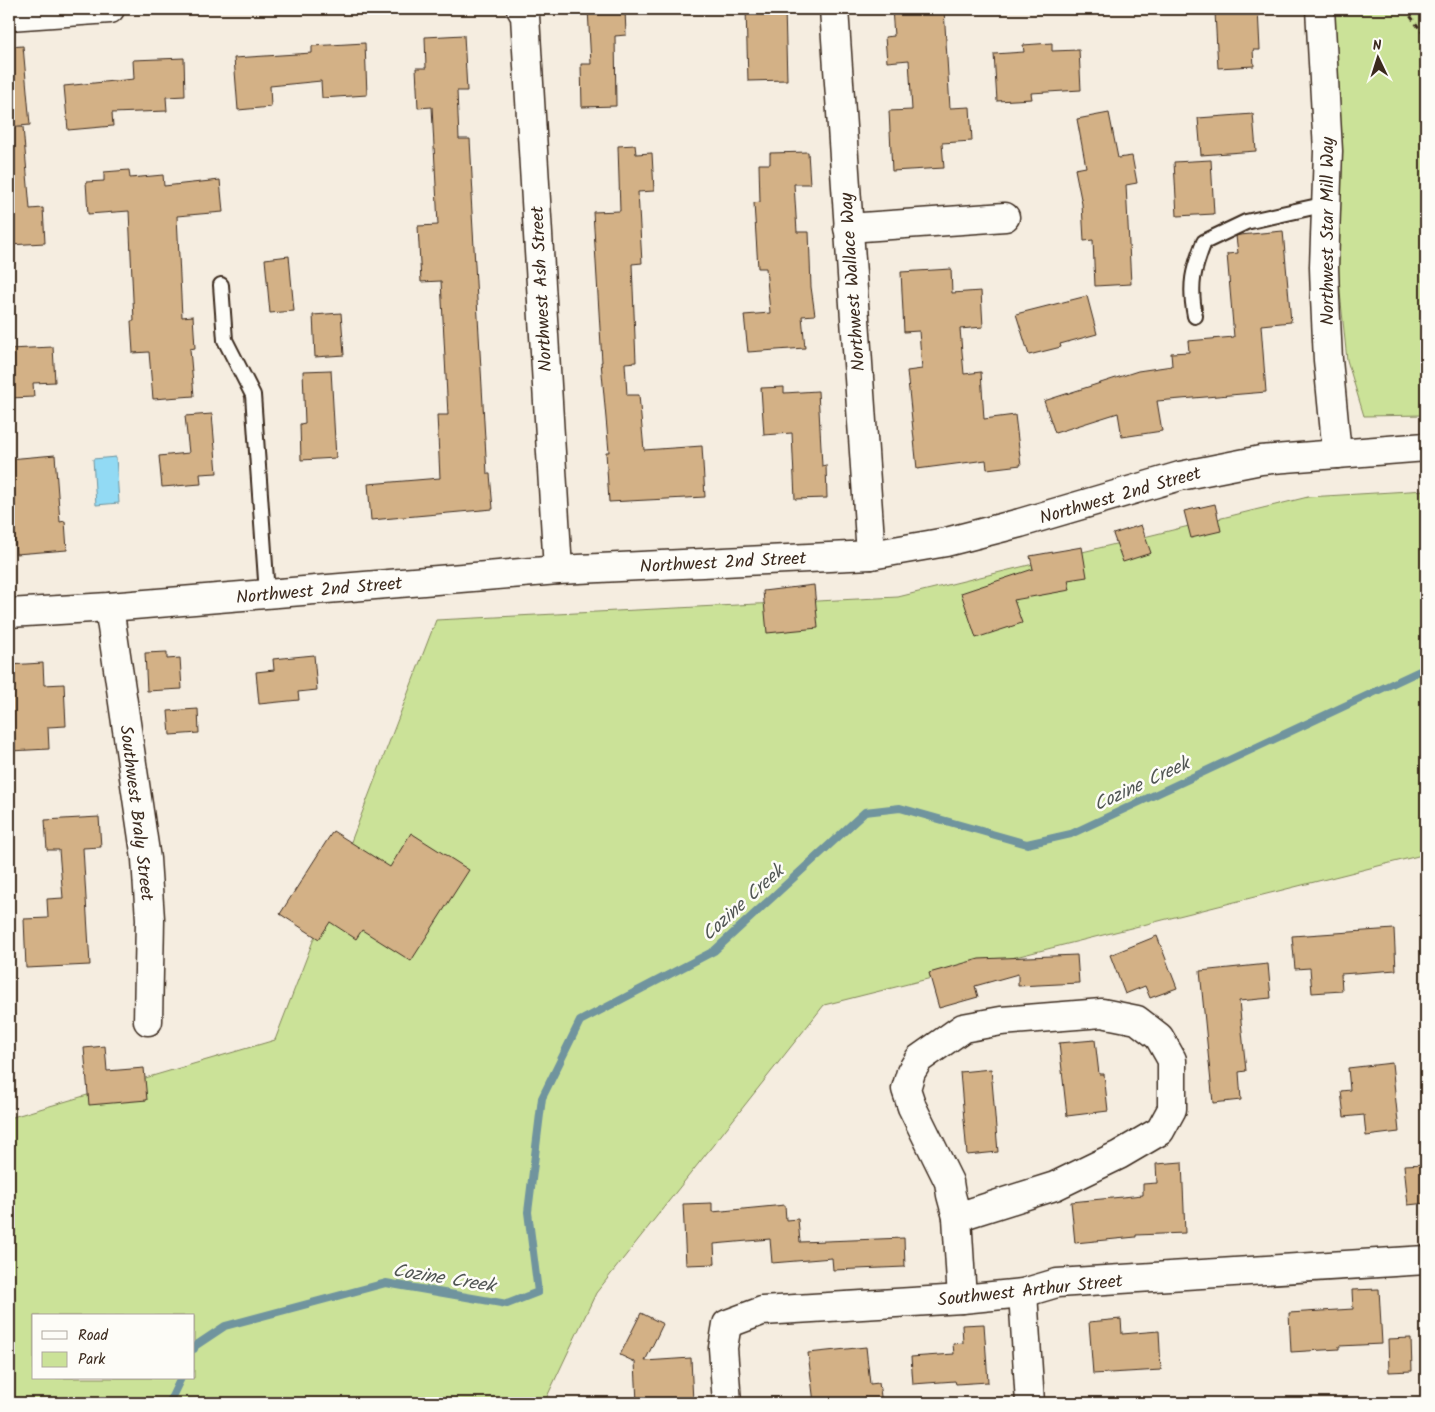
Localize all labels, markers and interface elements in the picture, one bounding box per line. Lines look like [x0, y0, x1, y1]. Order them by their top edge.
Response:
north arrow [1352, 32, 1402, 82]
text: N [1372, 35, 1382, 57]
street label: Northwest Star Mill Way [1314, 136, 1343, 325]
street label: Northwest Wallace Way [833, 191, 874, 372]
street label: Northwest Ash Street [524, 204, 561, 373]
street label: Northwest 2nd Street [1036, 459, 1206, 533]
street label: Northwest 2nd Street [639, 545, 808, 582]
street label: Northwest 2nd Street [235, 570, 405, 613]
street label: Southwest Braly Street [110, 724, 161, 904]
water label: Cozine Creek [1089, 748, 1198, 820]
water label: Cozine Creek [695, 856, 794, 949]
water label: Cozine Creek [391, 1256, 500, 1302]
street label: Southwest Arthur Street [936, 1267, 1125, 1316]
legend [32, 1314, 195, 1380]
text: Road [78, 1324, 109, 1348]
text: Park [78, 1348, 106, 1372]

